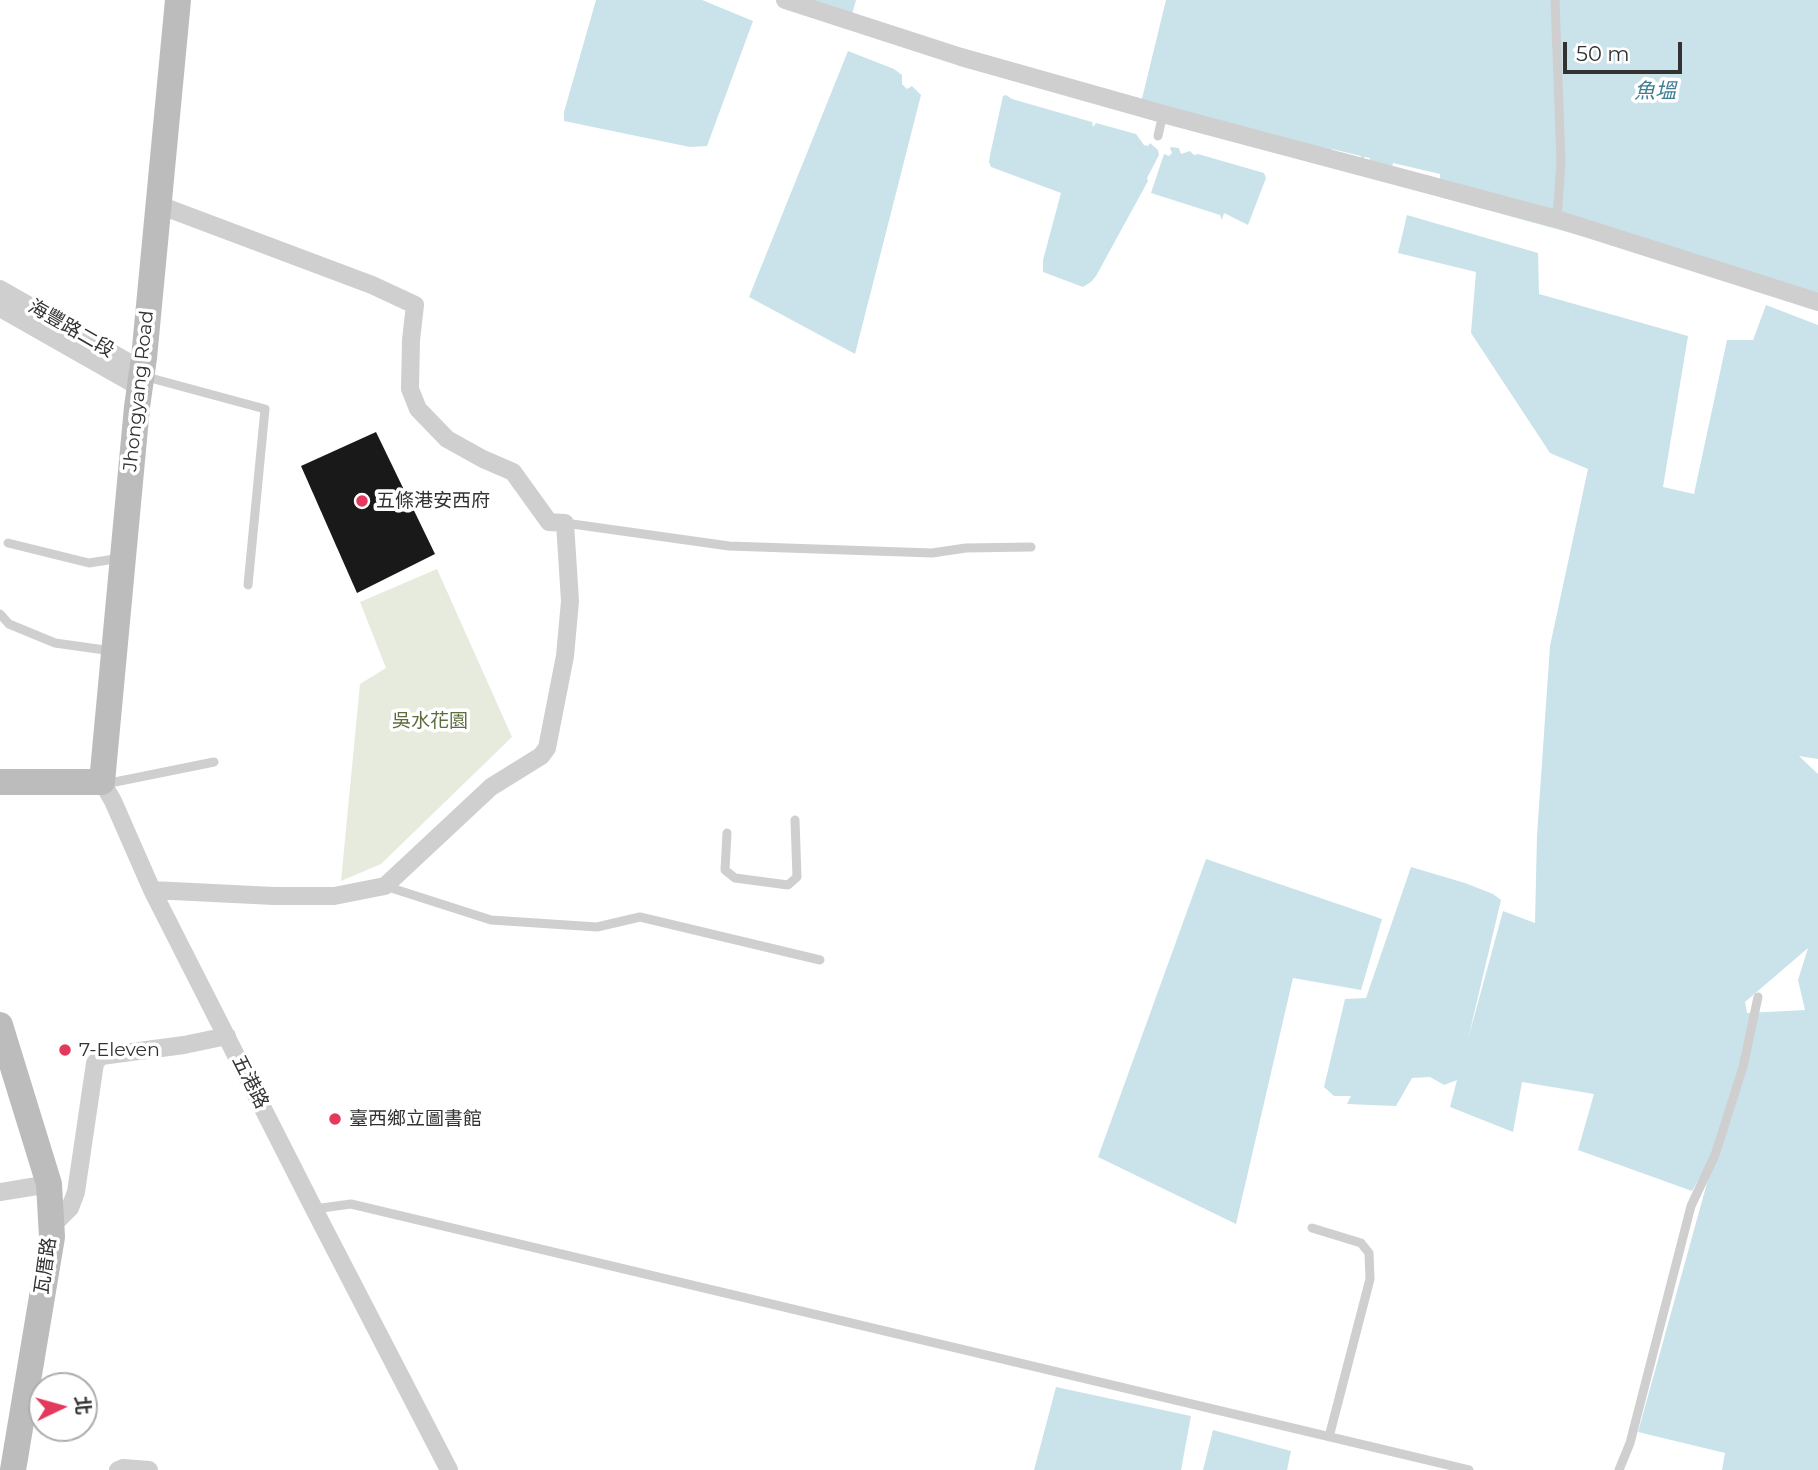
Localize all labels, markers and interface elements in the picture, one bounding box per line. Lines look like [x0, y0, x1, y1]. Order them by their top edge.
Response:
scale bar [1566, 28, 1685, 72]
text: 50 m [1576, 41, 1630, 66]
water label: 魚塭 [1634, 79, 1676, 105]
street label: 海豐路二段 [24, 295, 118, 363]
street label: Jhongyang Road [119, 309, 159, 473]
place label: 五條港安西府 [376, 490, 490, 512]
marker: 五條港安西府 [354, 493, 370, 509]
park label: 吳水花園 [392, 710, 468, 732]
place label: 7-Eleven [79, 1039, 160, 1061]
marker: 7-Eleven [57, 1042, 73, 1058]
street label: 五港路 [227, 1051, 273, 1113]
place label: 臺西鄉立圖書館 [349, 1108, 482, 1130]
marker: 臺西鄉立圖書館 [327, 1111, 343, 1127]
street label: 瓦厝路 [31, 1236, 61, 1296]
north arrow [28, 1372, 98, 1442]
text: 北 [70, 1395, 95, 1416]

